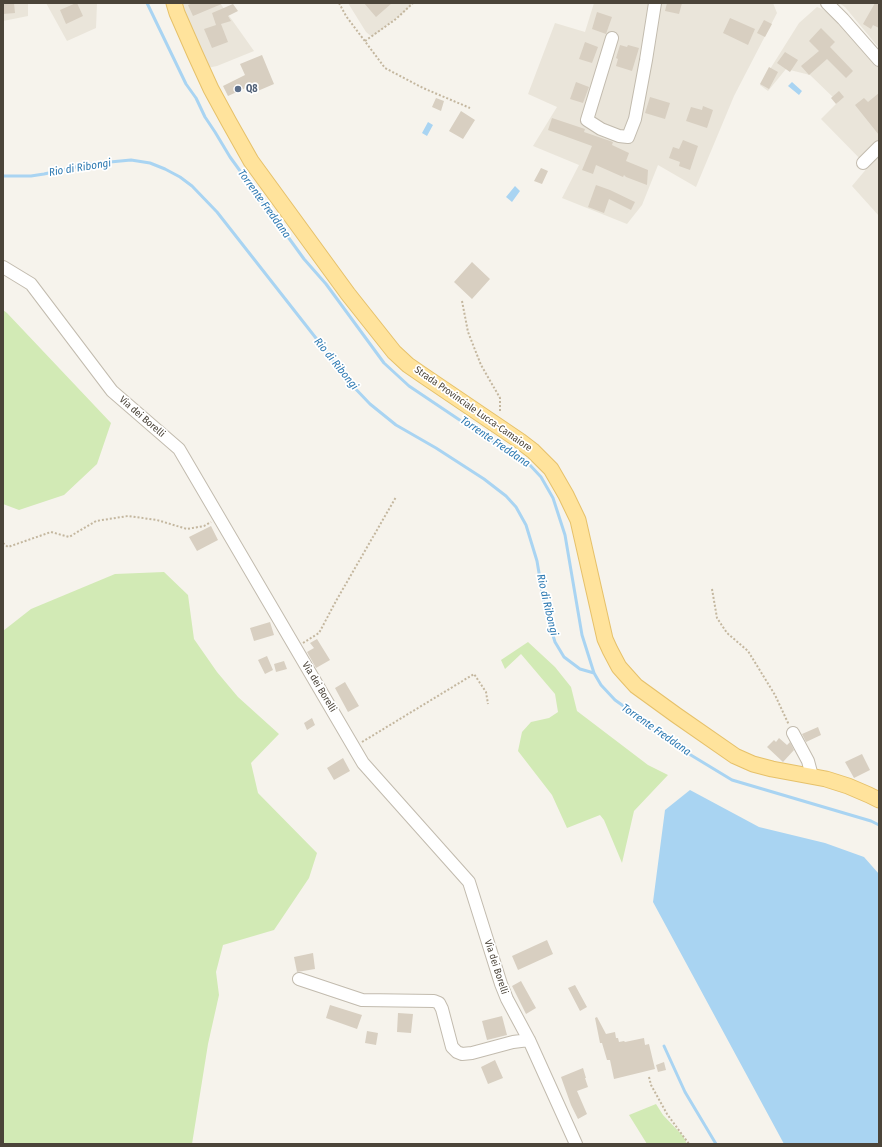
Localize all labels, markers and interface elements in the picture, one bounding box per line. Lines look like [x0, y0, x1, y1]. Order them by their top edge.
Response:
place label: Q8 [246, 83, 258, 95]
marker: Q8 [233, 84, 243, 94]
water label: Rio di Ribongi [48, 157, 112, 179]
water label: Torrente Freddana [235, 167, 293, 241]
water label: Rio di Ribongi [311, 335, 361, 393]
street label: Strada Provinciale Lucca-Camaiore [412, 364, 534, 454]
street label: Via dei Borelli [117, 394, 167, 440]
water label: Torrente Freddana [458, 414, 532, 470]
water label: Rio di Ribongi [534, 573, 560, 637]
street label: Via dei Borelli [299, 660, 339, 714]
water label: Torrente Freddana [619, 701, 693, 759]
street label: Via dei Borelli [482, 938, 510, 996]

